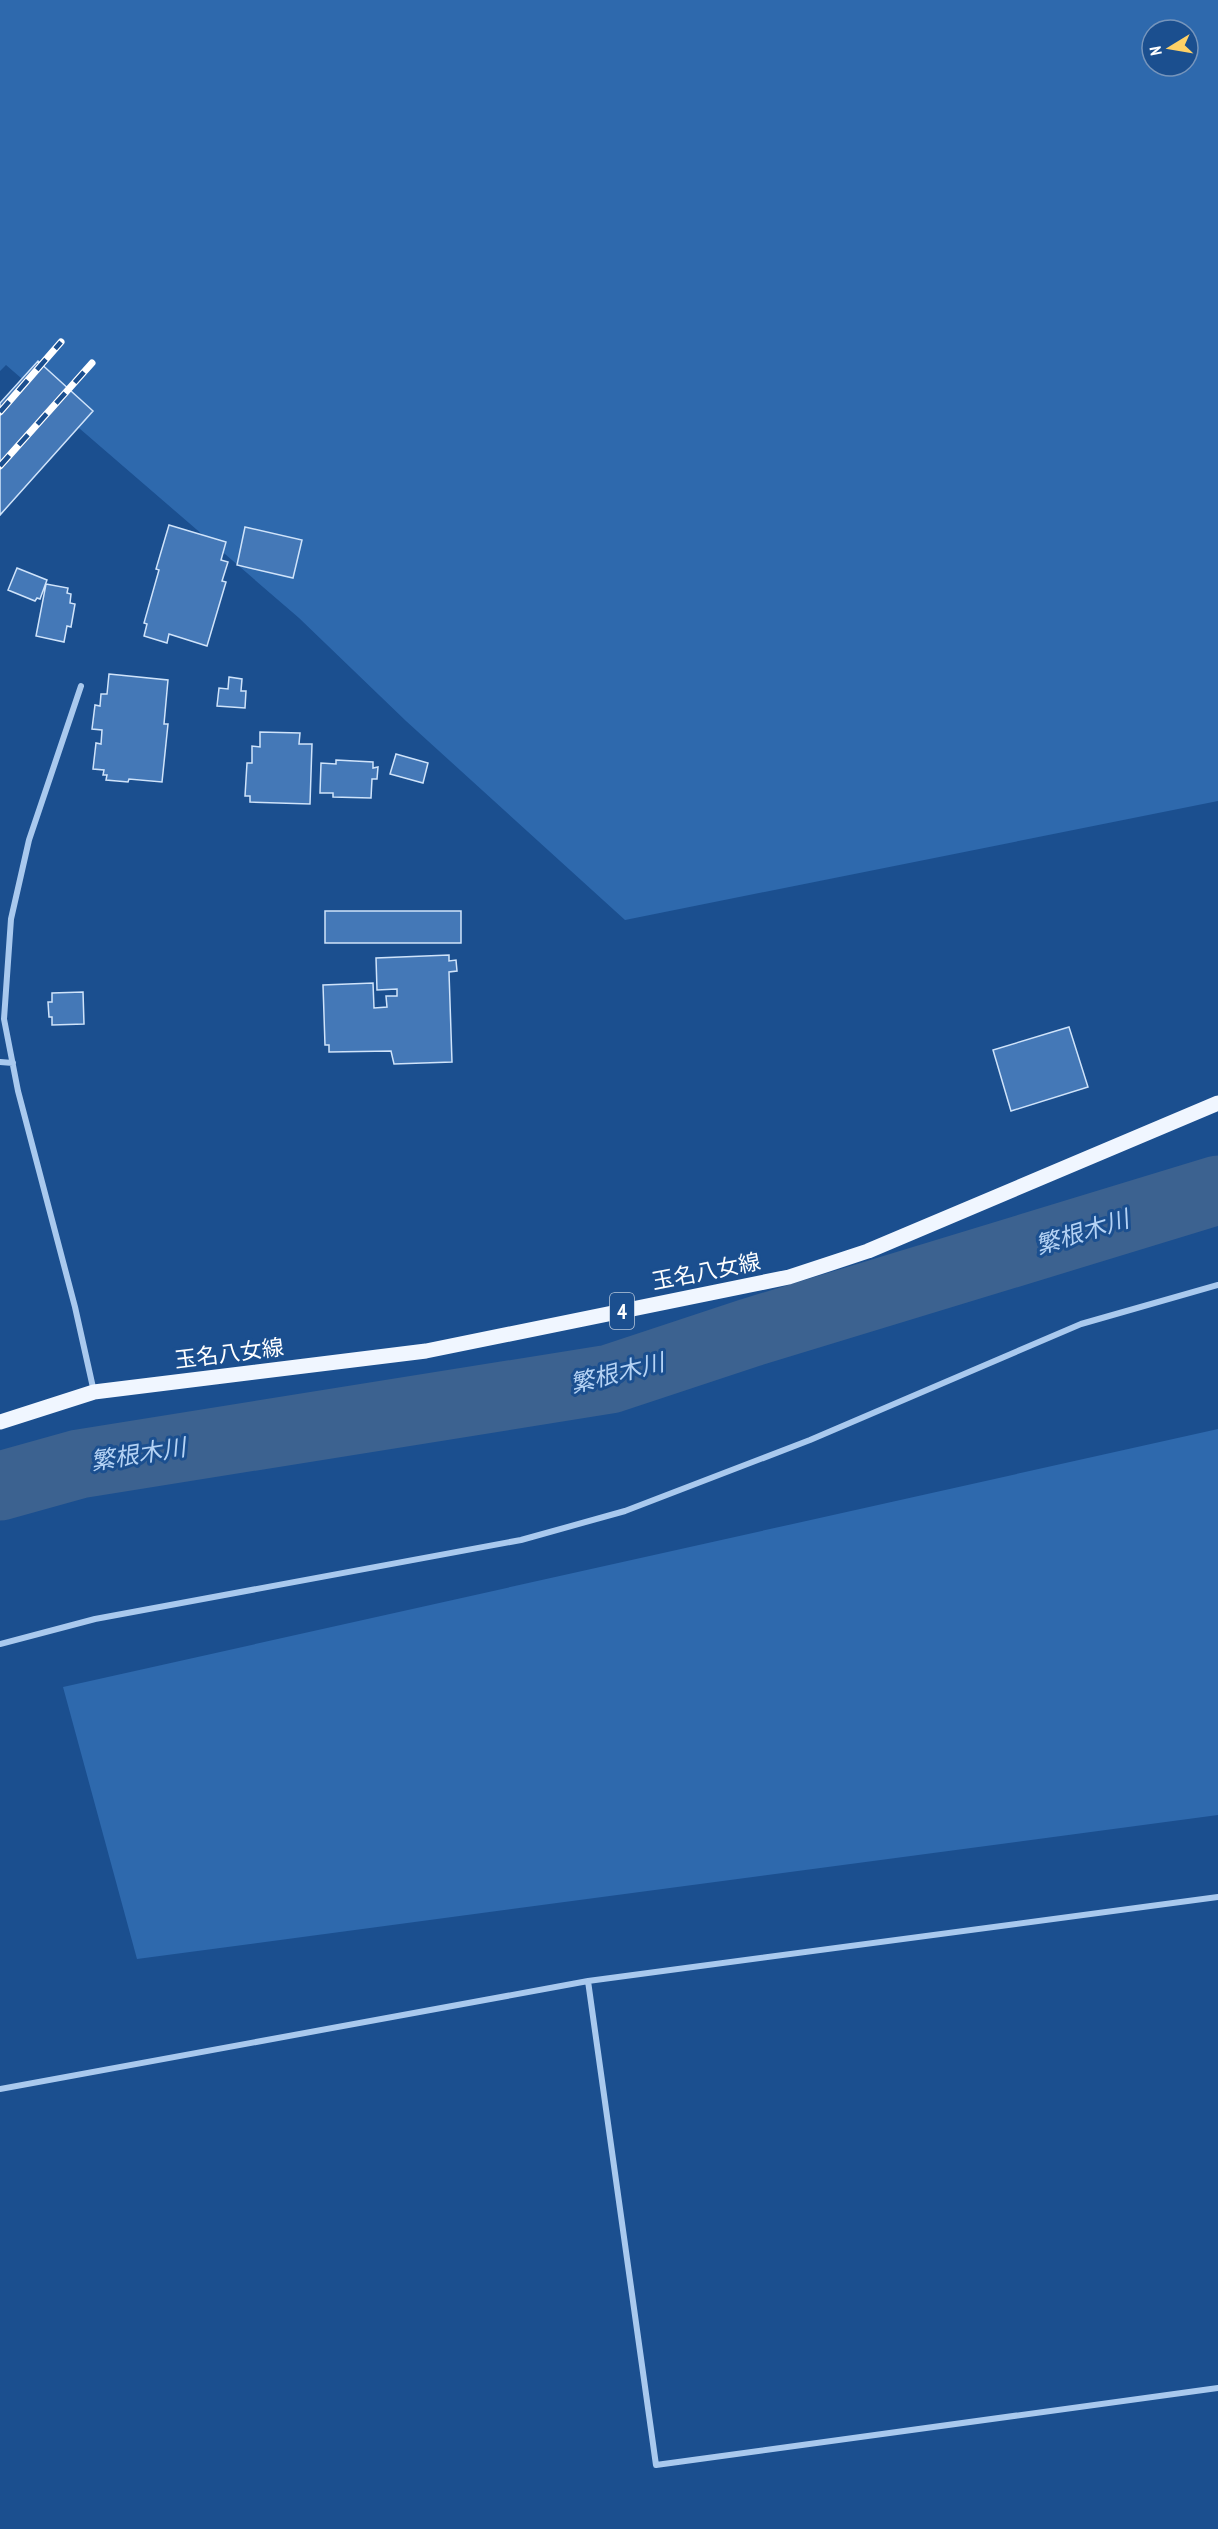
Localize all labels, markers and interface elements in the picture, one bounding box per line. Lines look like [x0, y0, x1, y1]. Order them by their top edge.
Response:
north arrow [1140, 18, 1200, 78]
text: N [1145, 45, 1166, 57]
water label: 繁根木川 [1032, 1202, 1135, 1261]
street label: 玉名八女線 [649, 1247, 763, 1295]
road number: 4 [610, 1293, 634, 1329]
street label: 玉名八女線 [173, 1332, 285, 1374]
water label: 繁根木川 [567, 1346, 670, 1400]
water label: 繁根木川 [88, 1431, 191, 1477]

